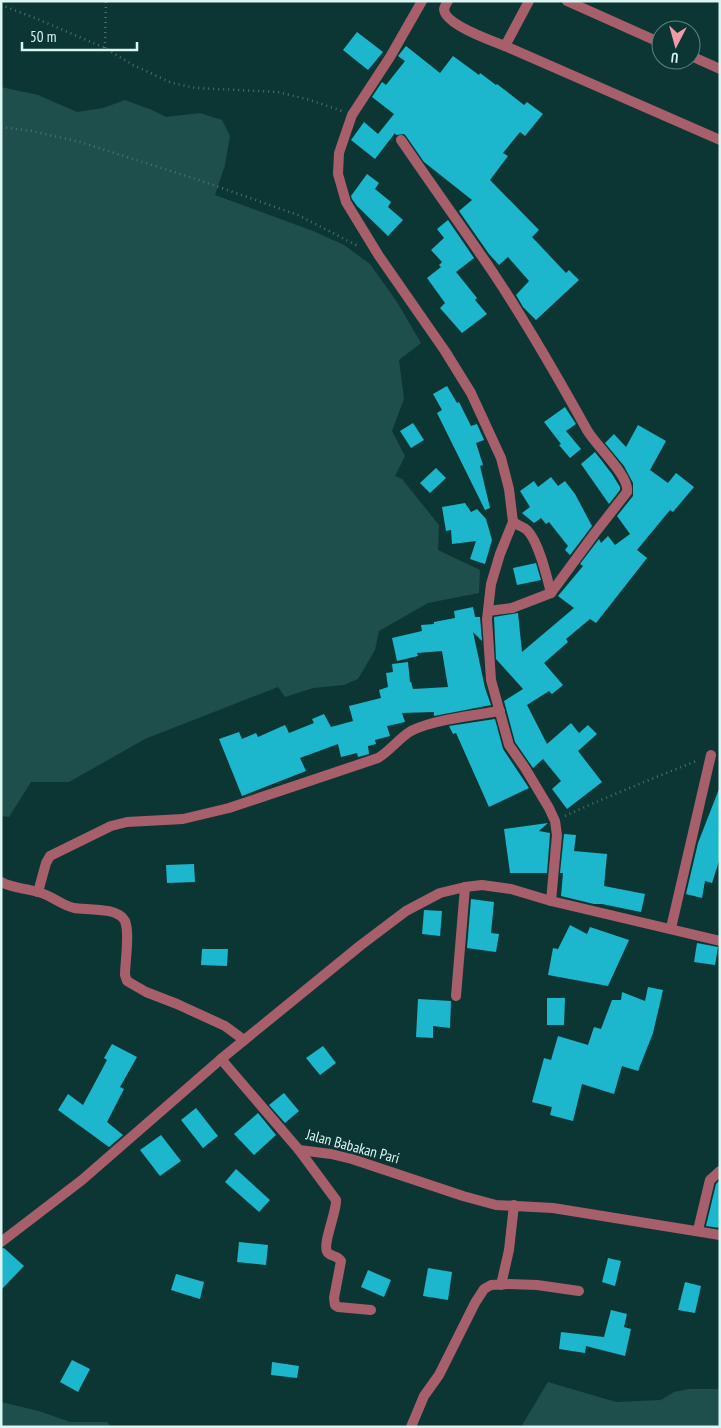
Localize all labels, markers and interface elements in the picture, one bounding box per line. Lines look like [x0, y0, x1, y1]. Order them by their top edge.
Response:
scale bar [22, 20, 138, 52]
north arrow [651, 20, 701, 70]
text: 50 m [30, 27, 56, 46]
text: U [670, 49, 679, 67]
street label: Jalan Babakan Pari [303, 1124, 402, 1168]

